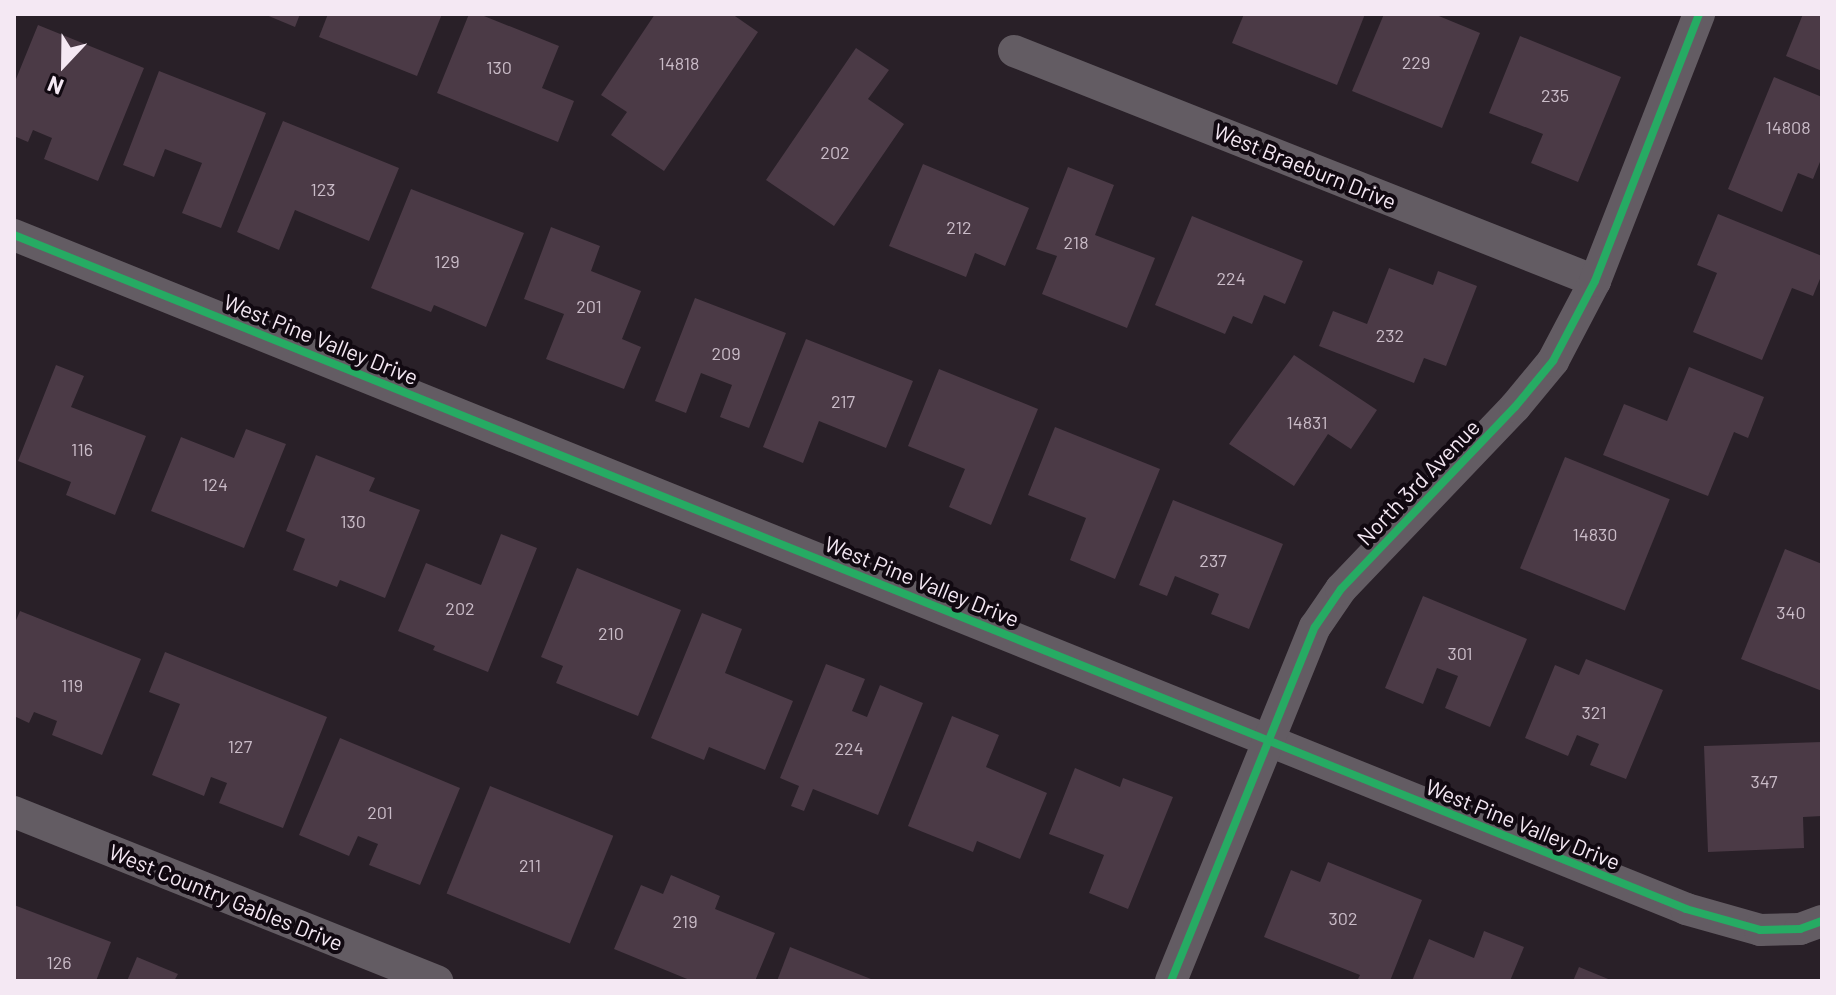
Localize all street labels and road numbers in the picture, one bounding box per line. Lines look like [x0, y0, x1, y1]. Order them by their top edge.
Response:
street label: West Braeburn Drive [1210, 117, 1400, 215]
street label: West Pine Valley Drive [220, 288, 422, 390]
street label: North 3rd Avenue [1351, 413, 1485, 551]
street label: West Pine Valley Drive [821, 530, 1023, 632]
street label: West Pine Valley Drive [1422, 773, 1624, 875]
street label: West Country Gables Drive [105, 838, 347, 956]

